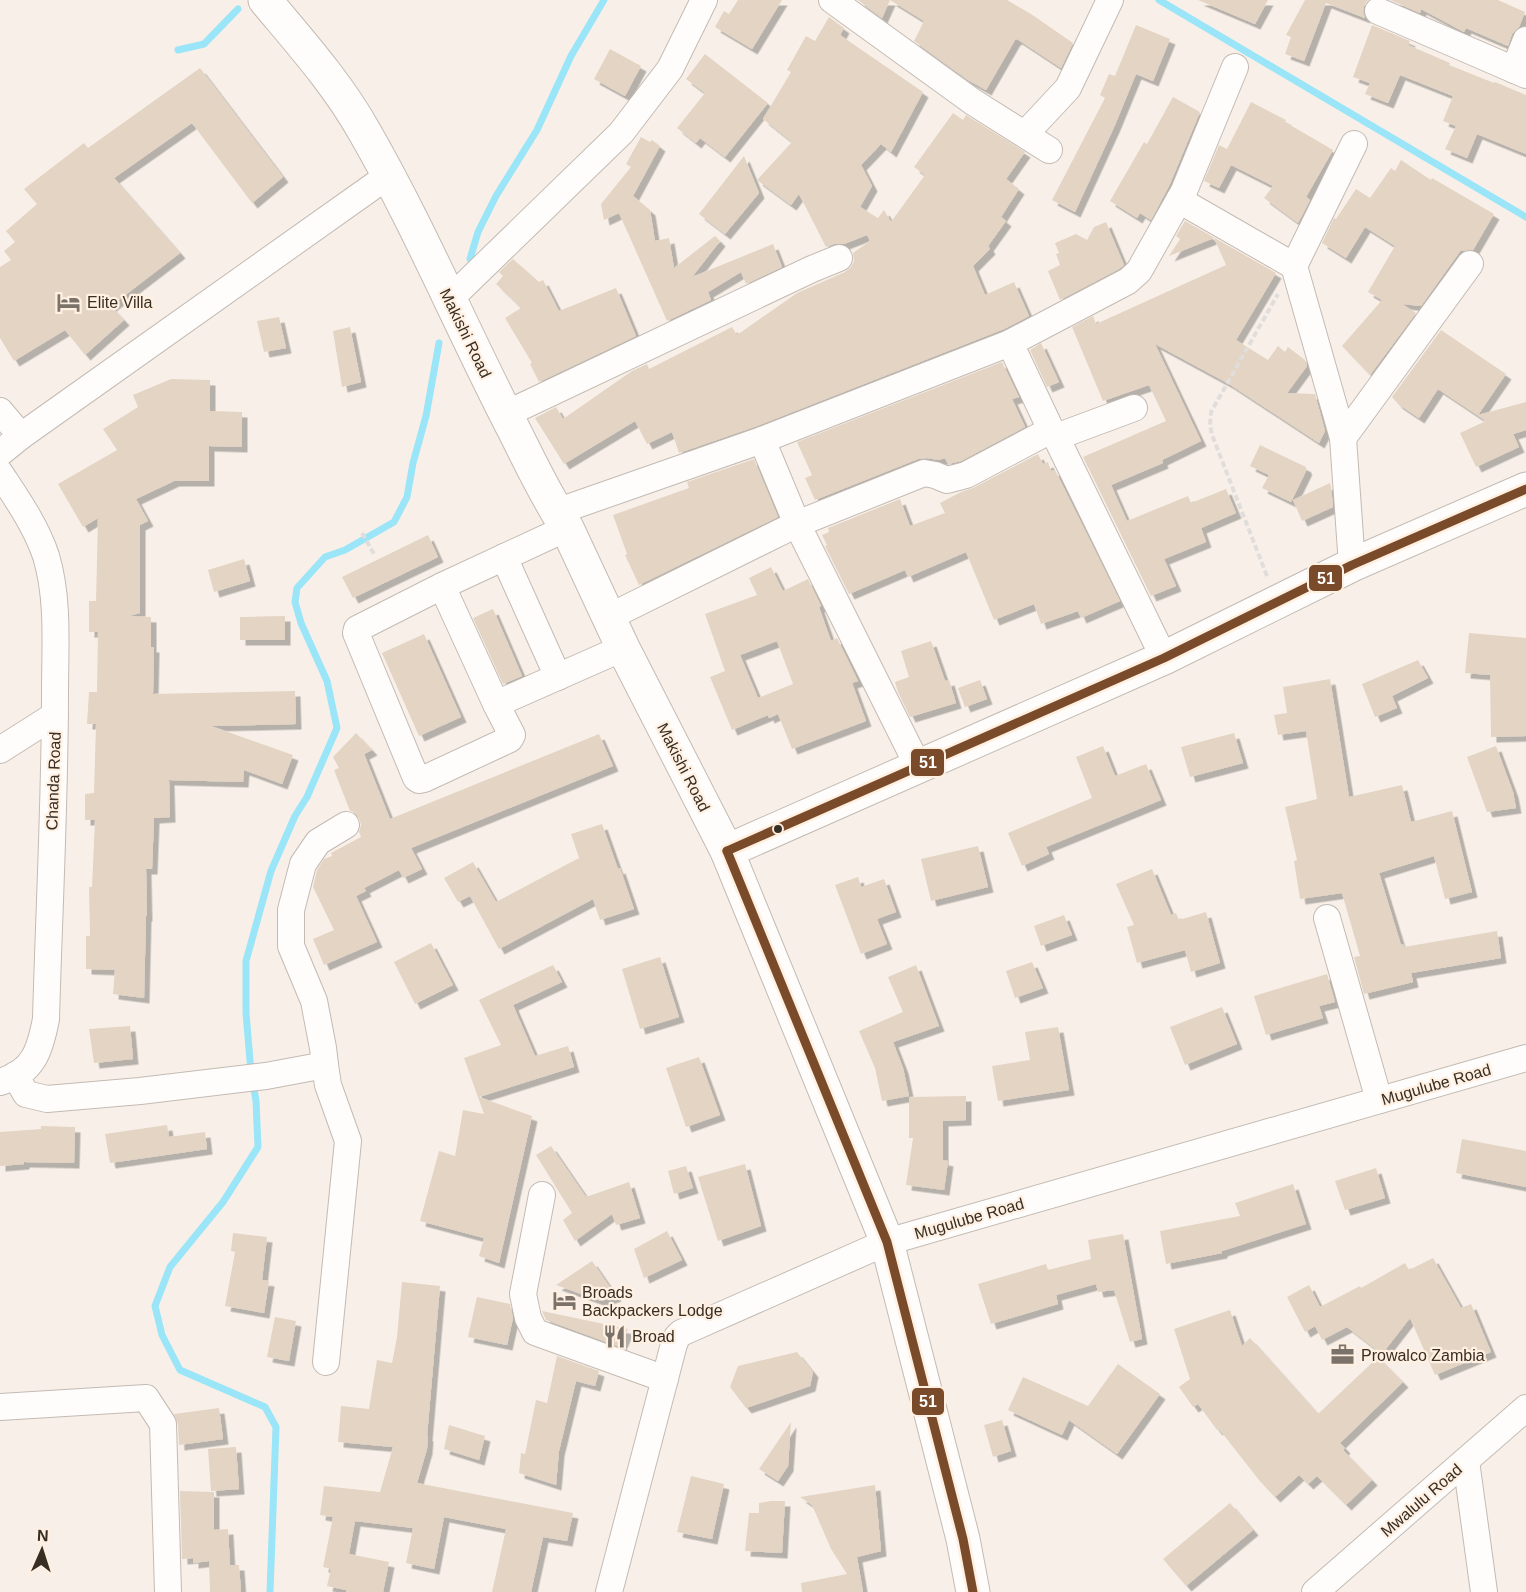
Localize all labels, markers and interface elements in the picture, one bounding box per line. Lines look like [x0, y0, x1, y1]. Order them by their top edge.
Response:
street label: Makishi Road [437, 286, 494, 381]
hotel icon: Elite Villa [56, 289, 82, 315]
place label: Elite Villa [87, 294, 153, 311]
line badge: 51 [1308, 564, 1343, 592]
text: 51 [1317, 570, 1335, 587]
street label: Makishi Road [654, 720, 713, 814]
street label: Chanda Road [43, 731, 64, 831]
line badge: 51 [910, 748, 945, 777]
text: 51 [919, 754, 937, 771]
unlabelled marker [772, 823, 784, 835]
street label: Mugulube Road [1379, 1061, 1493, 1108]
street label: Mugulube Road [912, 1195, 1026, 1242]
place label: Broads Backpackers Lodge [582, 1284, 723, 1319]
hotel icon: Broads Backpackers Lodge [551, 1288, 577, 1314]
restaurant icon: Broad [601, 1323, 627, 1349]
place label: Broad [632, 1328, 675, 1345]
office icon: Prowalco Zambia [1330, 1342, 1356, 1368]
place label: Prowalco Zambia [1361, 1347, 1485, 1364]
line badge: 51 [911, 1387, 945, 1416]
text: 51 [919, 1393, 937, 1410]
street label: Mwalulu Road [1377, 1461, 1465, 1540]
north arrow [12, 1520, 72, 1580]
text: N [37, 1527, 49, 1544]

